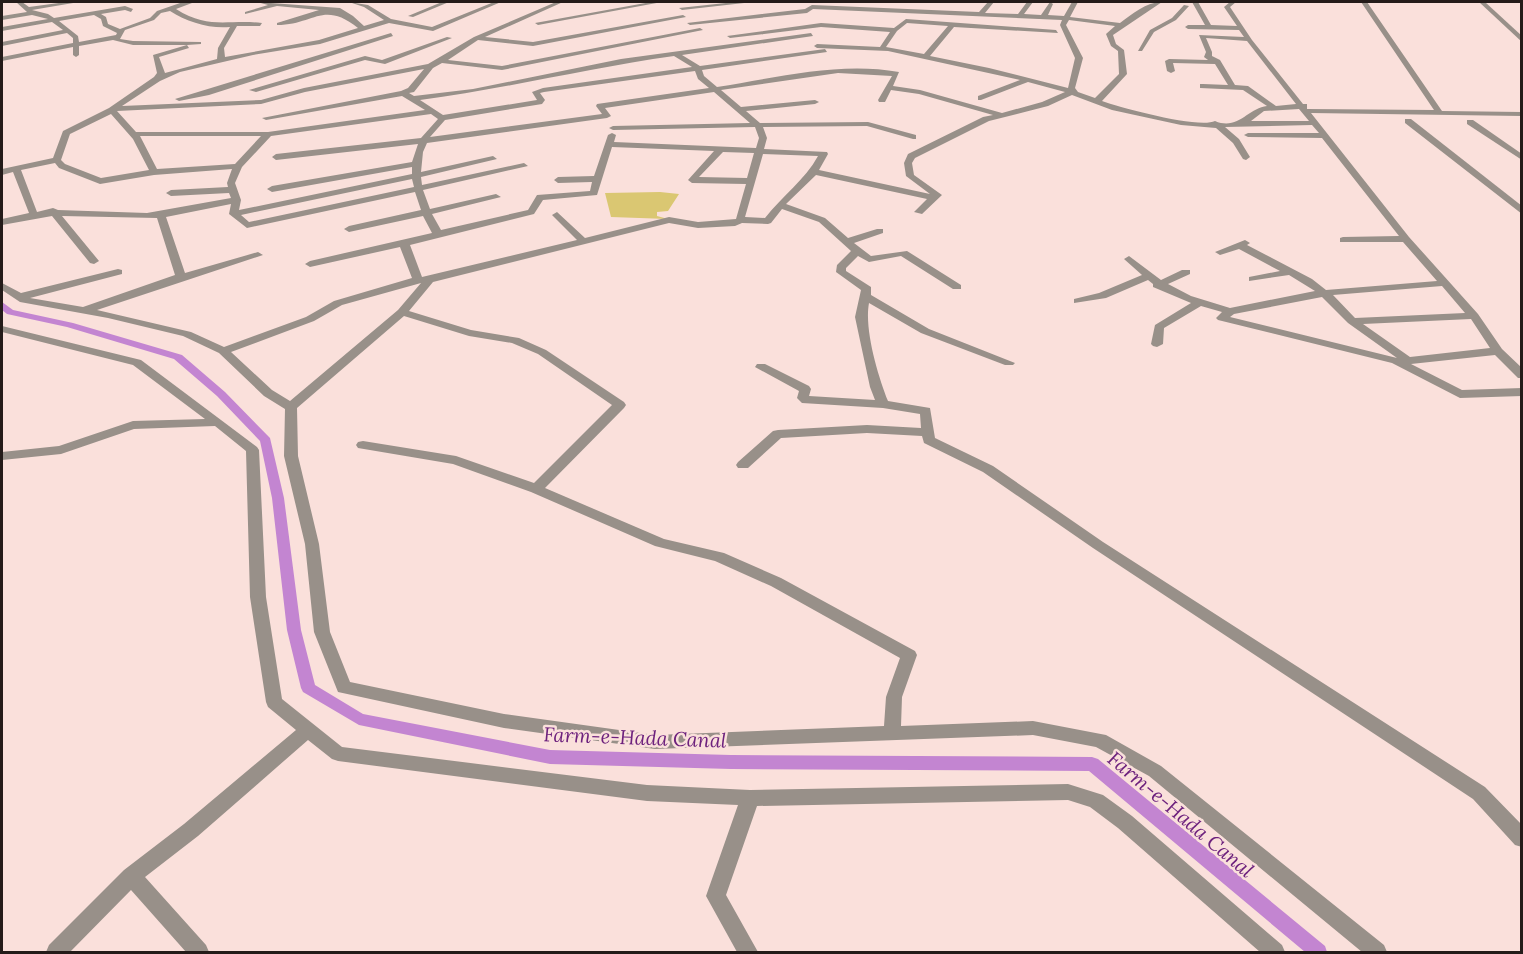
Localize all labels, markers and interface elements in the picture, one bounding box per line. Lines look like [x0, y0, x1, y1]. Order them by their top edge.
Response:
water label: Farm-e-Hada Canal [543, 721, 727, 753]
water label: Farm-e-Hada Canal [1103, 746, 1259, 883]

